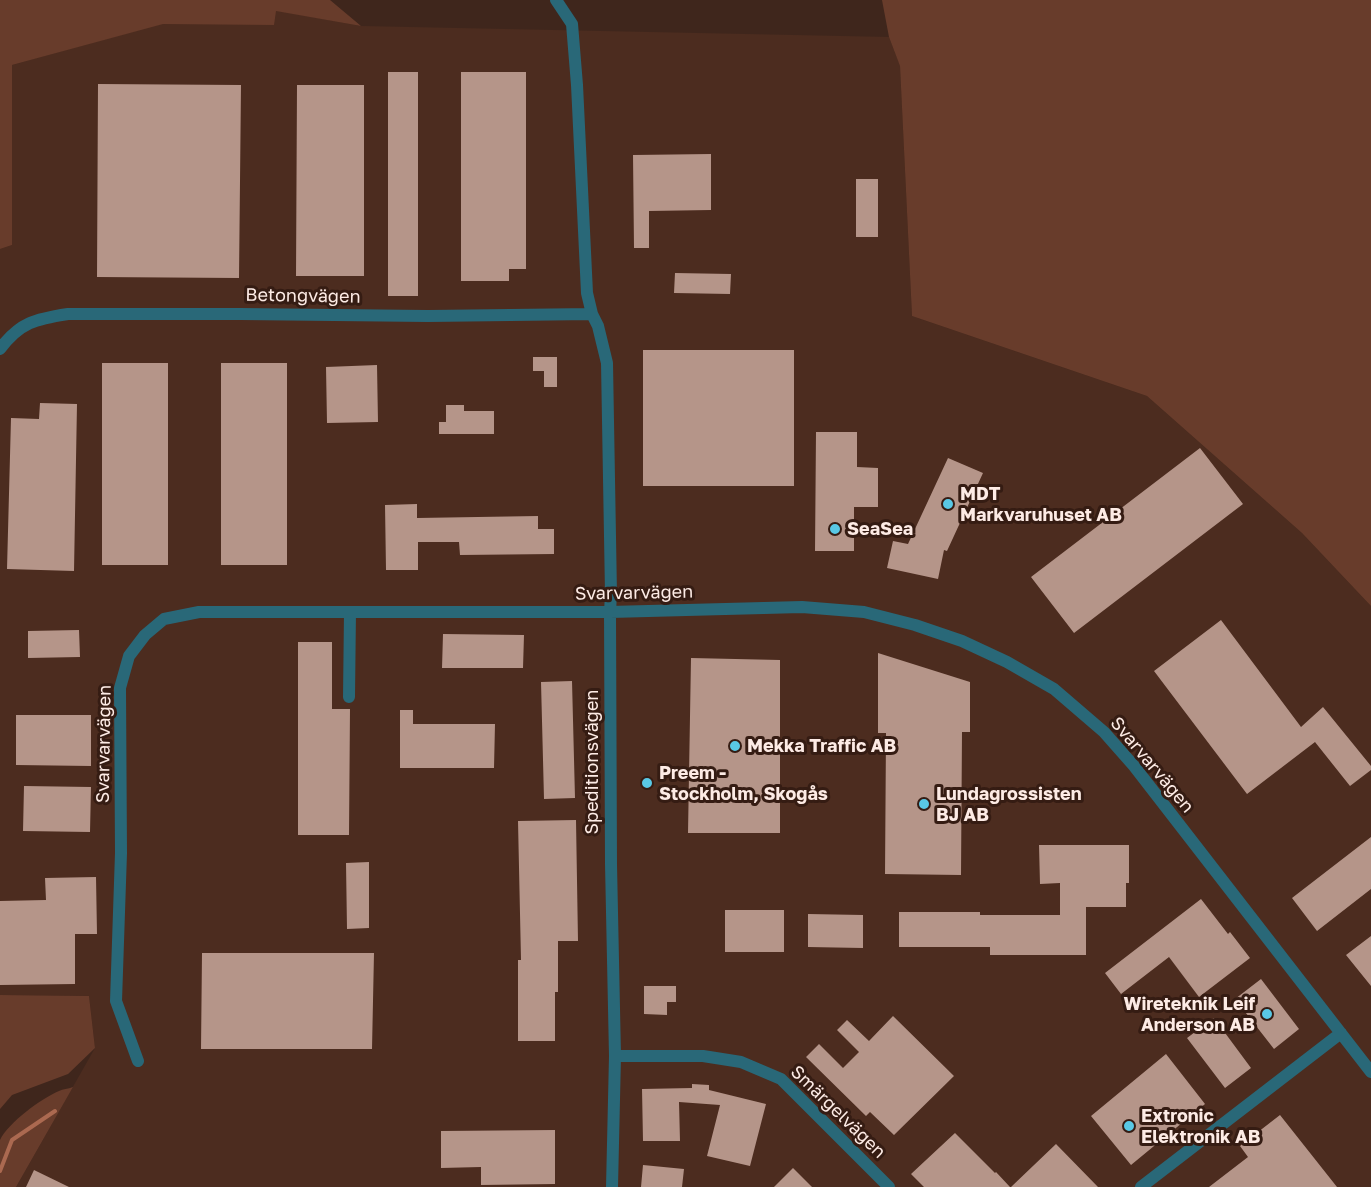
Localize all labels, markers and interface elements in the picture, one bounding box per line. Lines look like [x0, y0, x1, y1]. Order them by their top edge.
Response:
street label: Betongvägen [245, 284, 361, 308]
place label: MDT Markvaruhuset AB [960, 483, 1122, 526]
marker: MDT Markvaruhuset AB [941, 497, 955, 511]
place label: SeaSea [847, 518, 913, 540]
marker: SeaSea [828, 522, 842, 536]
street label: Svarvarvägen [575, 581, 693, 605]
street label: Svarvarvägen [92, 685, 116, 803]
street label: Speditionsvägen [581, 690, 603, 834]
street label: Svarvarvägen [1106, 713, 1198, 817]
place label: Mekka Traffic AB [747, 735, 896, 757]
marker: Mekka Traffic AB [728, 739, 742, 753]
place label: Preem - Stockholm, Skogås [659, 762, 828, 804]
marker: Preem - Stockholm, Skogås [640, 776, 654, 790]
place label: Lundagrossisten BJ AB [936, 783, 1082, 826]
marker: Lundagrossisten BJ AB [917, 797, 931, 811]
place label: Wireteknik Leif Anderson AB [1123, 993, 1255, 1036]
marker: Wireteknik Leif Anderson AB [1260, 1007, 1274, 1021]
street label: Smärgelvägen [786, 1061, 890, 1163]
place label: Extronic Elektronik AB [1141, 1105, 1260, 1148]
marker: Extronic Elektronik AB [1122, 1119, 1136, 1133]

